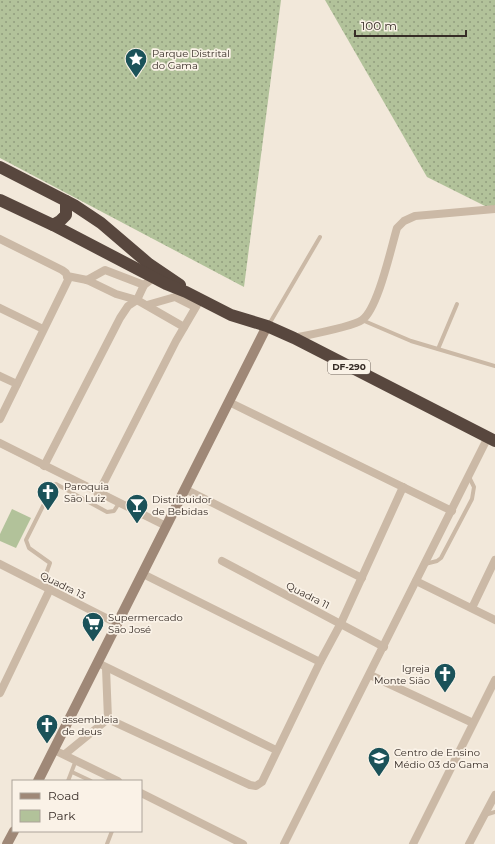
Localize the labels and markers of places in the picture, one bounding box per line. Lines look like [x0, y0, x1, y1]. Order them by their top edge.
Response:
place icon: Parque Distrital do Gama [123, 46, 149, 79]
place label: Parque Distrital do Gama [152, 47, 230, 72]
church icon: Paroquia São Luiz [35, 479, 61, 512]
place label: Paroquia São Luiz [64, 480, 109, 505]
bar icon: Distribuidor de Bebidas [124, 492, 150, 525]
place label: Distribuidor de Bebidas [152, 493, 212, 518]
supermarket icon: Supermercado São José [80, 610, 106, 643]
place label: Supermercado São José [108, 611, 183, 636]
church icon: Igreja Monte Sião [432, 661, 458, 694]
place label: Igreja Monte Sião [374, 662, 430, 687]
church icon: assembleia de deus [34, 712, 60, 745]
place label: assembleia de deus [62, 713, 118, 738]
school or university icon: Centro de Ensino Médio 03 do Gama [366, 745, 392, 778]
place label: Centro de Ensino Médio 03 do Gama [394, 746, 489, 771]

